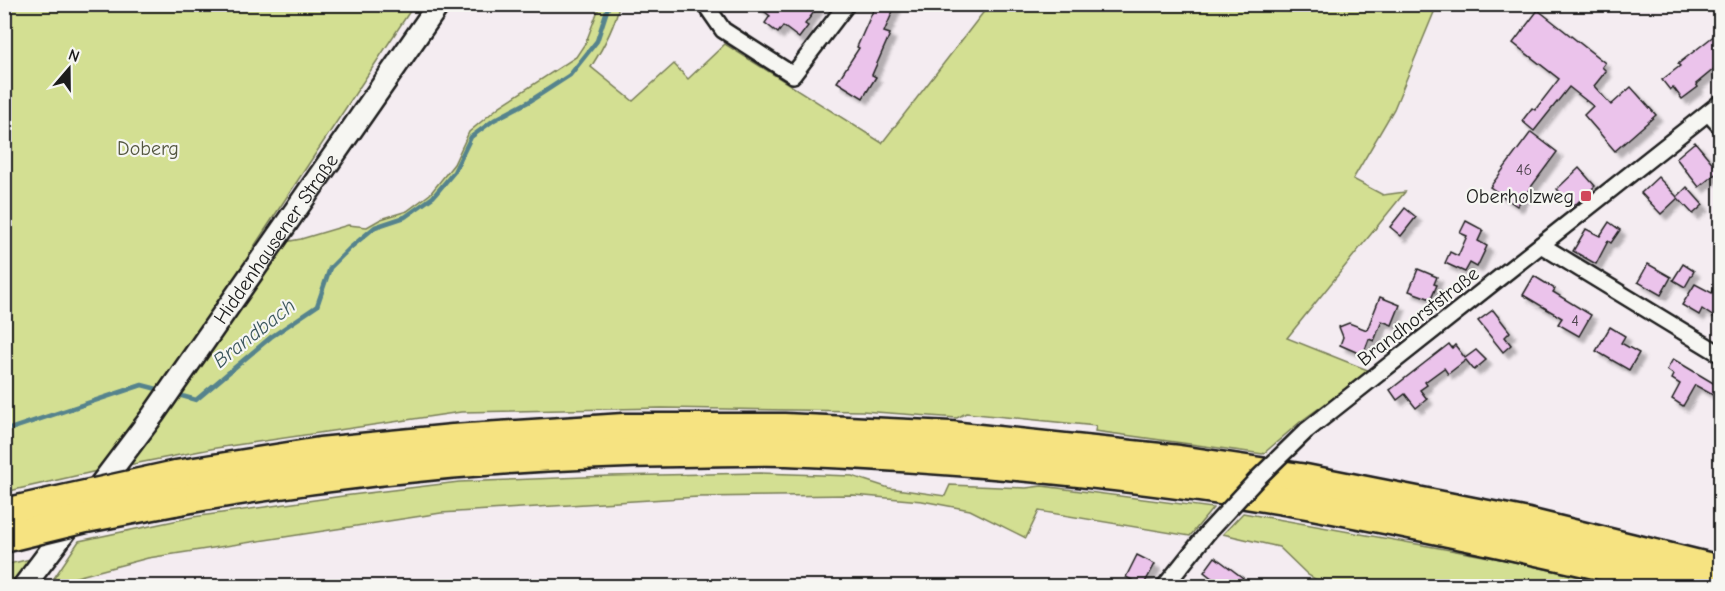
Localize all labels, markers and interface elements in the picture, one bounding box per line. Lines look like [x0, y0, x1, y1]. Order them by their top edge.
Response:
north arrow [39, 39, 99, 99]
text: N [66, 46, 82, 66]
park label: Doberg [117, 137, 179, 160]
street label: Hiddenhausener Straße [209, 150, 343, 328]
house number: 46 [1516, 161, 1532, 179]
place label: Oberholzweg [1466, 185, 1574, 208]
marker: Oberholzweg [1579, 189, 1593, 203]
street label: Brandhorststraße [1353, 262, 1484, 371]
water label: Brandbach [208, 293, 300, 373]
house number: 4 [1571, 312, 1579, 330]

